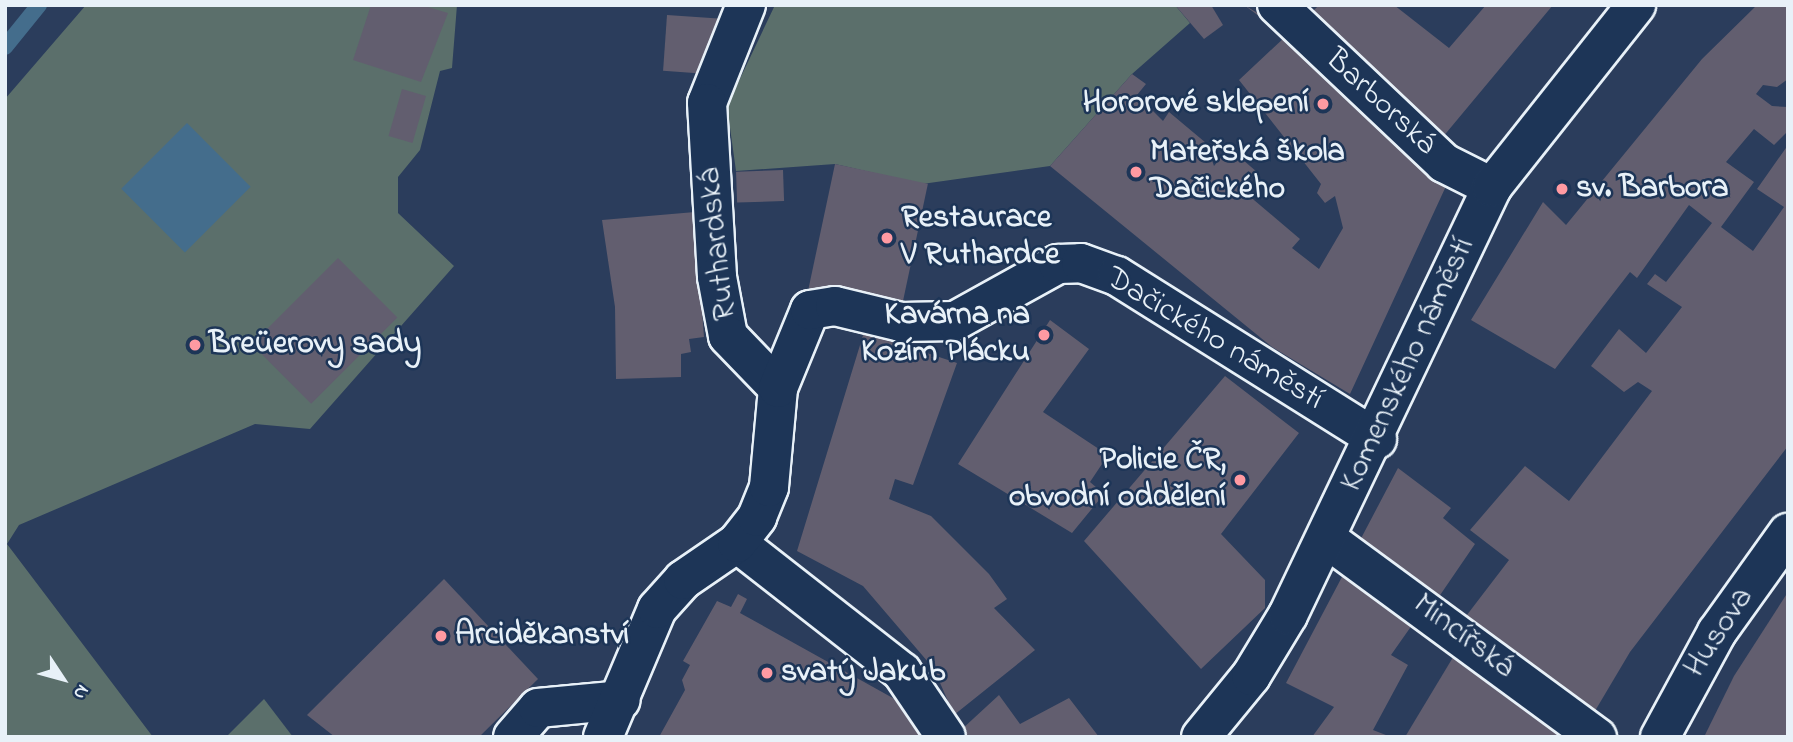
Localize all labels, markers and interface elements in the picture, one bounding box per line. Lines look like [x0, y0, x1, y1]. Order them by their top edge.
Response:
street label: Barborská [1316, 42, 1444, 164]
place label: Hororové sklepení [1083, 85, 1309, 123]
marker: Hororové sklepení [1315, 96, 1331, 112]
place label: Mateřská škola Dačického [1150, 135, 1345, 210]
marker: Mateřská škola Dačického [1128, 164, 1144, 180]
street label: Ruthardská [692, 166, 746, 322]
place label: sv. Barbora [1576, 170, 1729, 208]
marker: sv. Barbora [1554, 181, 1570, 197]
place label: Restaurace V Ruthardce [901, 201, 1060, 276]
marker: Restaurace V Ruthardce [879, 230, 895, 246]
street label: Komenského náměstí [1333, 232, 1485, 498]
street label: Dačického náměstí [1098, 260, 1330, 420]
place label: Kavárna na Kozím Plácku [861, 298, 1030, 373]
place label: Breüerovy sady [209, 326, 421, 364]
marker: Kavárna na Kozím Plácku [1036, 327, 1052, 343]
marker: Breüerovy sady [187, 337, 203, 353]
place label: Policie ČR, obvodní oddělení [1009, 443, 1226, 518]
marker: Policie ČR, obvodní oddělení [1232, 472, 1248, 488]
street label: Husova [1677, 581, 1763, 685]
street label: Mincířská [1405, 586, 1521, 688]
place label: Arciděkanství [455, 617, 629, 655]
marker: Arciděkanství [433, 628, 449, 644]
north arrow [28, 644, 98, 714]
place label: svatý Jakub [781, 654, 945, 692]
marker: svatý Jakub [759, 665, 775, 681]
text: N [66, 679, 95, 705]

